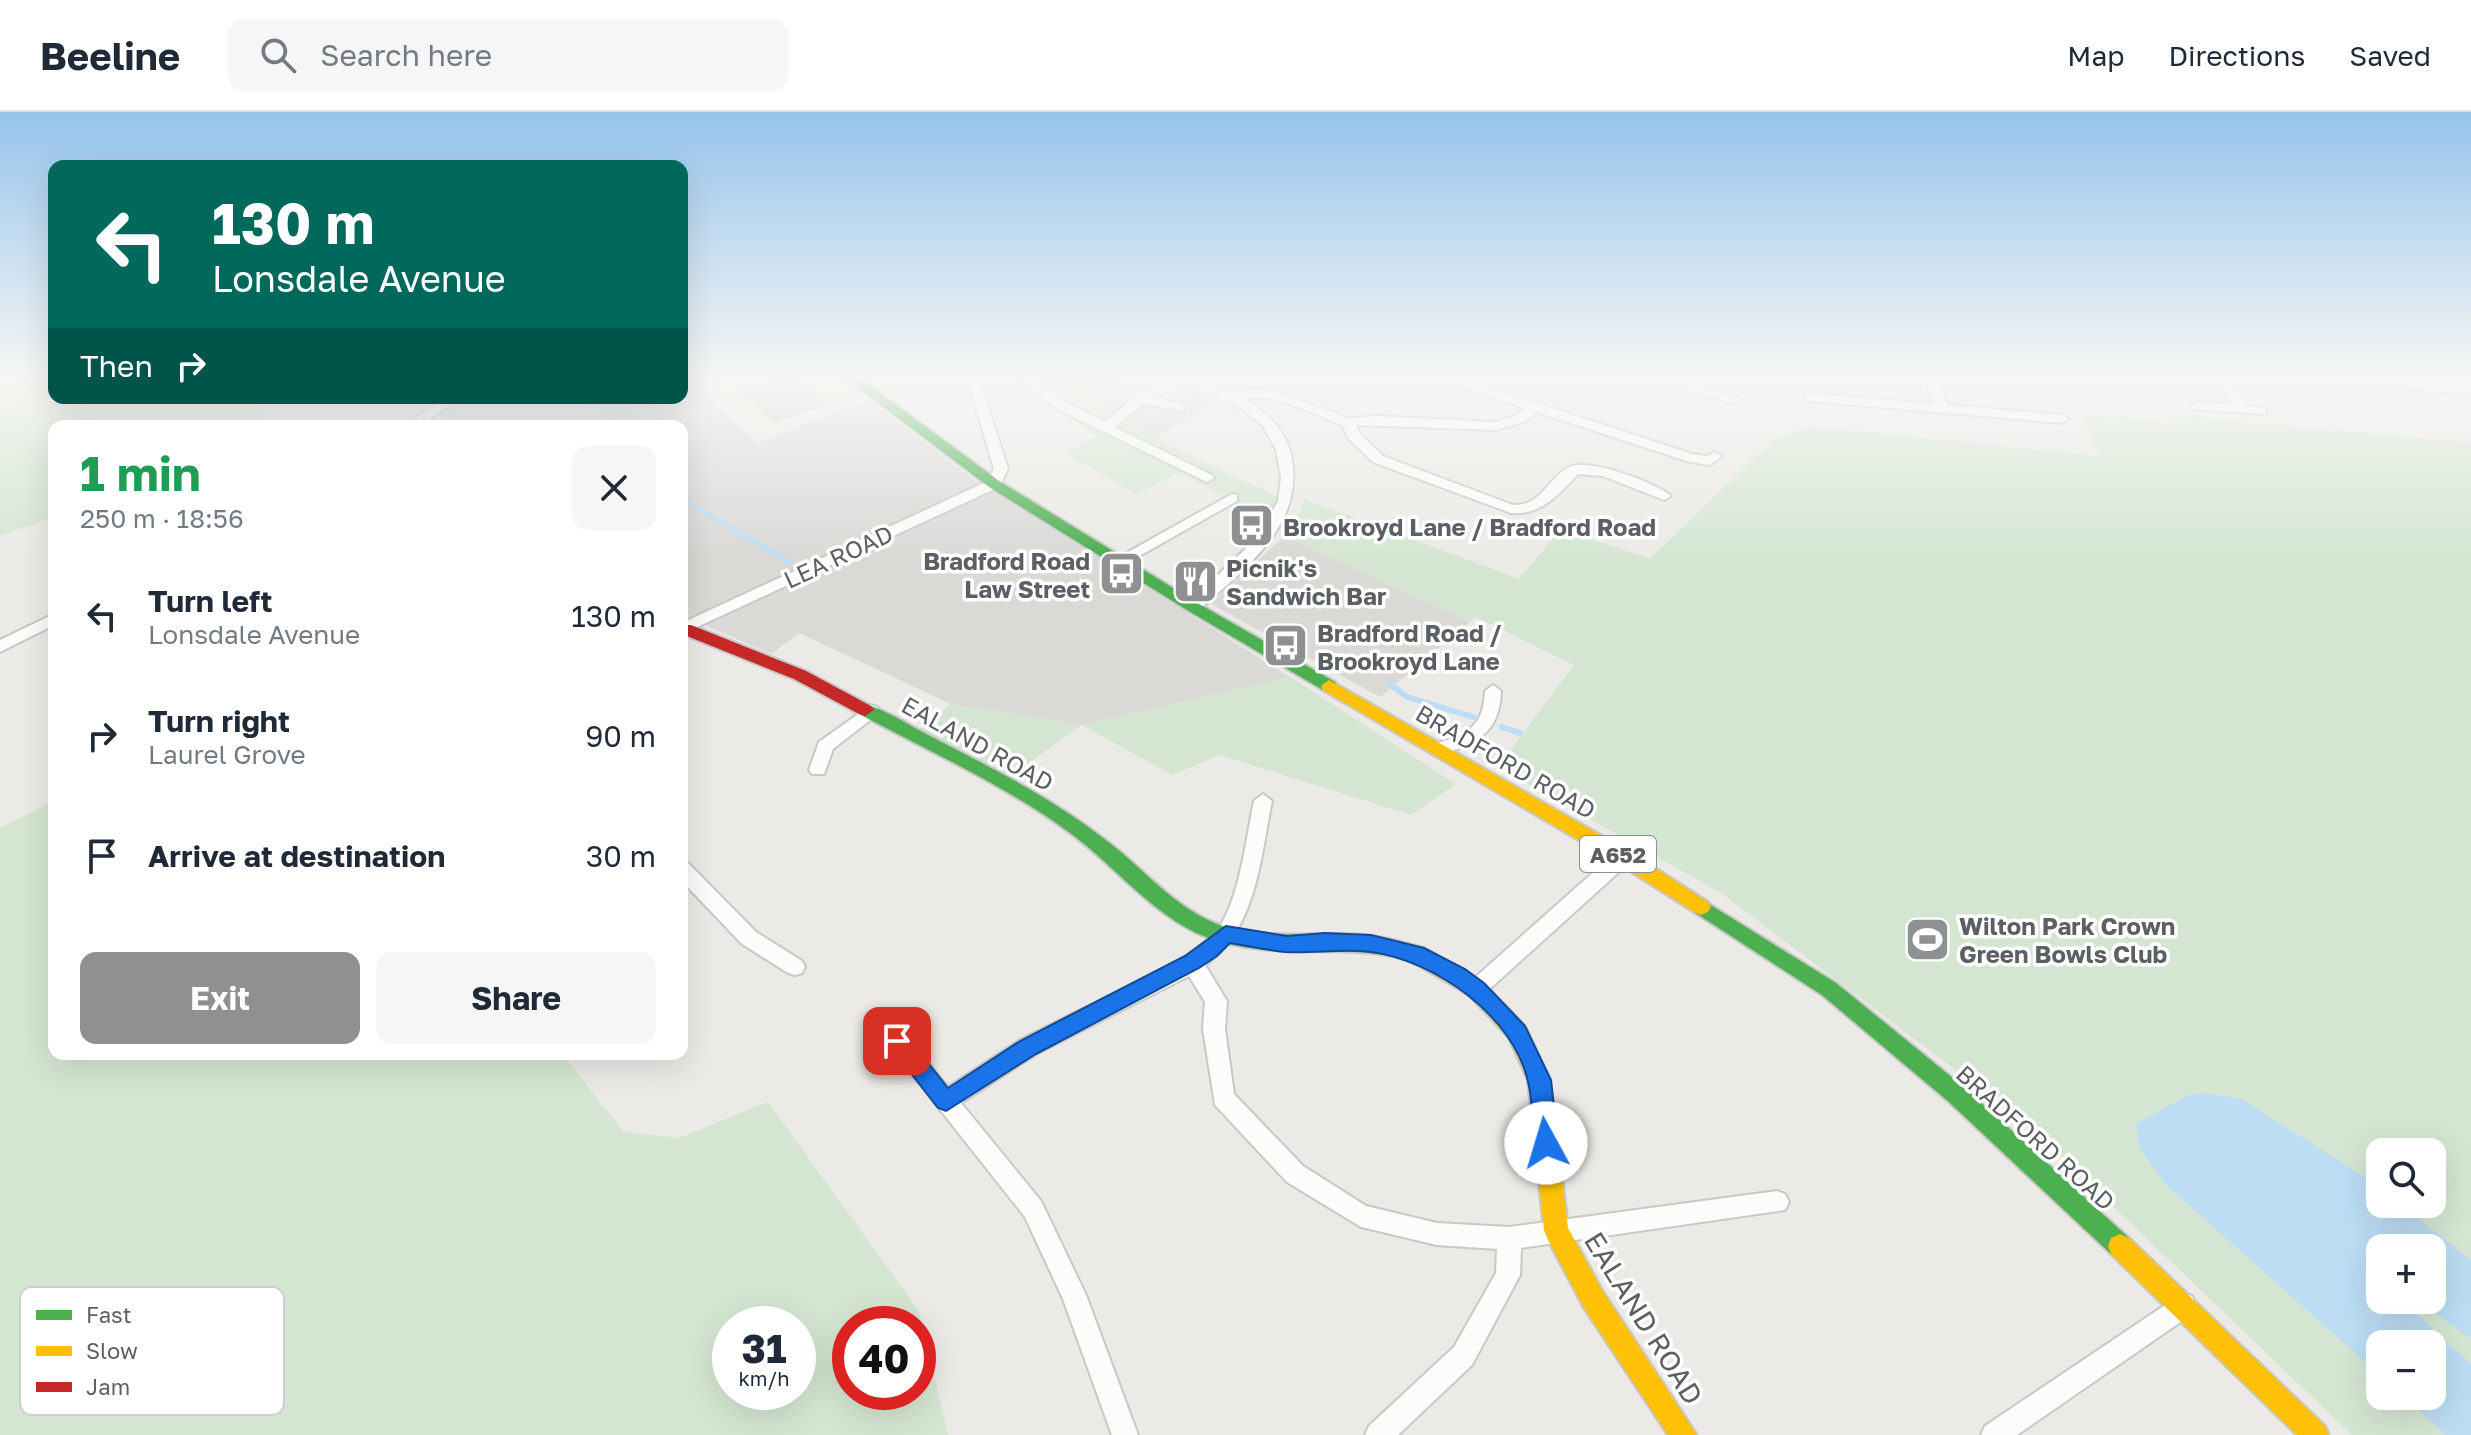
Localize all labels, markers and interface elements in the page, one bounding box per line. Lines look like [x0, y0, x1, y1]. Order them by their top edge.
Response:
search box [228, 19, 788, 91]
text: Beeline [40, 33, 180, 78]
icon: search [256, 33, 300, 77]
text: Search here [320, 37, 492, 73]
text: Map [2067, 39, 2124, 72]
text: Directions [2168, 39, 2305, 72]
text: Saved [2349, 39, 2431, 72]
text: 130 m [212, 189, 374, 256]
icon: left [80, 192, 184, 296]
text: Lonsdale Avenue [212, 257, 506, 300]
icon: right [169, 344, 213, 388]
text: Then [80, 348, 153, 384]
text: 1 min [80, 444, 201, 502]
button: close [572, 446, 656, 530]
bus stop icon: Brookroyd Lane / Bradford Road [1228, 502, 1276, 550]
text: 250 m · 18:56 [80, 503, 244, 534]
place label: Brookroyd Lane / Bradford Road [1283, 512, 1656, 541]
street label: LEA ROAD [779, 518, 897, 594]
place label: Bradford Road Law Street [923, 546, 1090, 603]
bus stop icon: Bradford Road Law Street [1097, 550, 1145, 598]
place label: Picnik's Sandwich Bar [1226, 553, 1386, 610]
restaurant icon: Picnik's Sandwich Bar [1171, 557, 1219, 605]
text: Turn left [148, 583, 273, 619]
icon: left [80, 594, 124, 638]
text: 130 m [571, 598, 656, 634]
place label: Bradford Road / Brookroyd Lane [1317, 618, 1502, 675]
text: Lonsdale Avenue [148, 619, 360, 650]
bus stop icon: Bradford Road / Brookroyd Lane [1262, 622, 1310, 670]
street label: EALAND ROAD [897, 689, 1059, 797]
street label: BRADFORD ROAD [1411, 698, 1601, 824]
text: Turn right [148, 703, 290, 739]
icon: right [80, 714, 124, 758]
text: 90 m [585, 718, 656, 754]
text: Laurel Grove [148, 739, 306, 770]
icon: arrive [80, 834, 124, 878]
road number: A652 [1580, 836, 1656, 872]
text: Arrive at destination [148, 838, 445, 874]
text: 30 m [586, 838, 656, 874]
place label: Wilton Park Crown Green Bowls Club [1959, 911, 2175, 968]
sports icon: Wilton Park Crown Green Bowls Club [1904, 915, 1952, 963]
button: Exit [80, 952, 360, 1044]
button: Share [376, 952, 656, 1044]
pin [863, 1007, 931, 1075]
icon: arrive [875, 1019, 919, 1063]
street label: BRADFORD ROAD [1951, 1058, 2121, 1216]
position arrow [1504, 1101, 1588, 1185]
map controls [2366, 1138, 2446, 1410]
button: search [2366, 1138, 2446, 1218]
street label: EALAND ROAD [1578, 1226, 1710, 1410]
button: + [2366, 1234, 2446, 1314]
legend [20, 1287, 284, 1415]
text: Fast [86, 1301, 132, 1328]
speed limit sign: 40 [832, 1306, 936, 1410]
text: 31 [742, 1324, 787, 1372]
button: − [2366, 1330, 2446, 1410]
text: Slow [86, 1337, 138, 1364]
text: km/h [739, 1366, 789, 1390]
text: Jam [86, 1373, 130, 1400]

